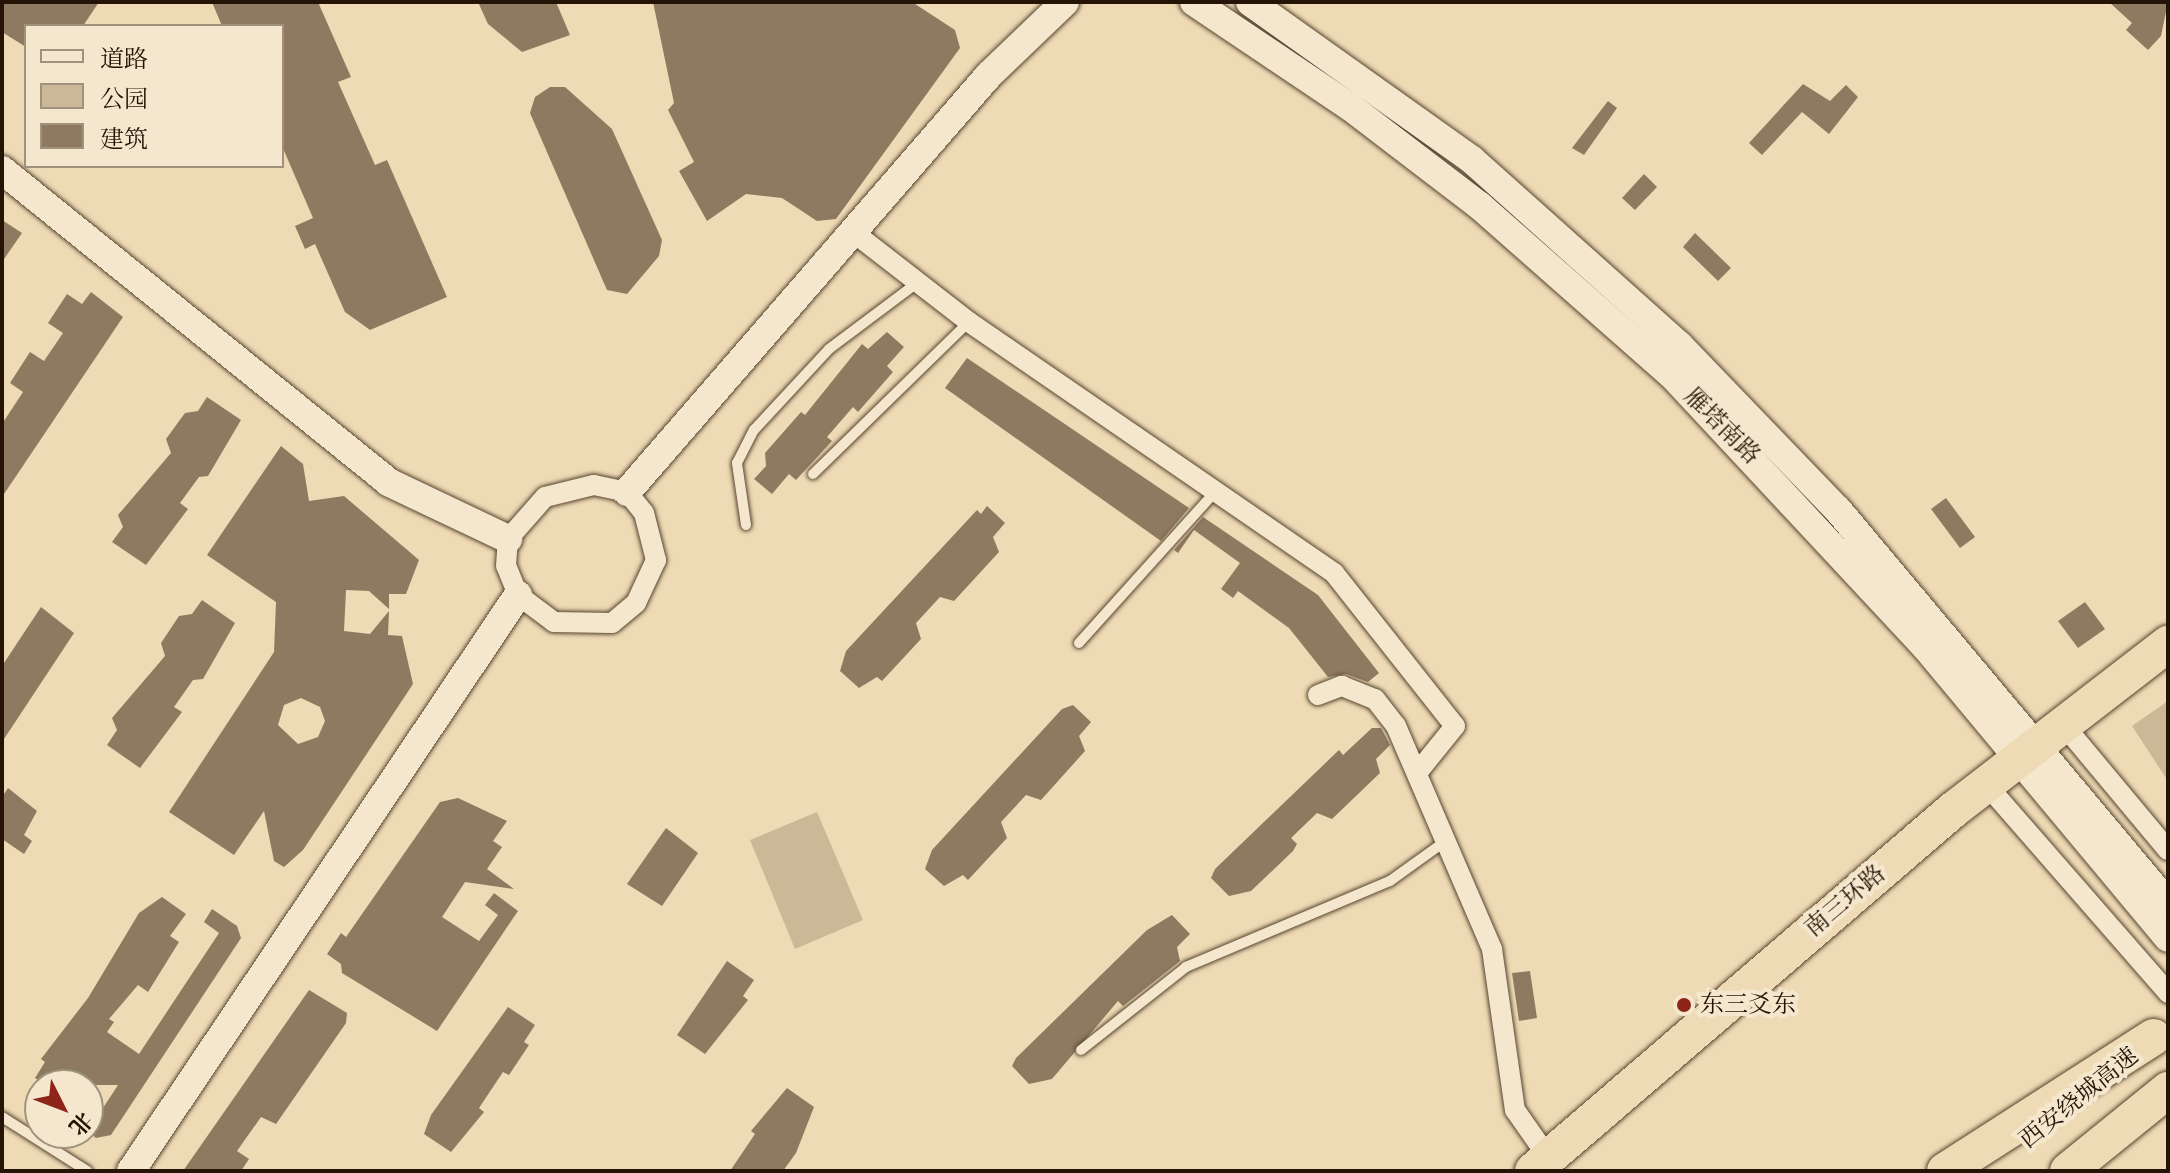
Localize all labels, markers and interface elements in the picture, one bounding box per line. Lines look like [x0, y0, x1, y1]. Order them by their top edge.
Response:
legend [24, 24, 284, 168]
text: 道路 [100, 44, 148, 74]
text: 公园 [100, 84, 148, 114]
text: 建筑 [100, 124, 148, 154]
street label: 雁塔南路 [1678, 382, 1766, 470]
street label: 南三环路 [1799, 859, 1891, 943]
place label: 东三爻东 [1700, 991, 1796, 1019]
marker: 东三爻东 [1675, 996, 1693, 1014]
street label: 西安绕城高速 [2014, 1041, 2144, 1155]
north arrow [24, 1069, 104, 1149]
text: 北 [63, 1107, 98, 1141]

